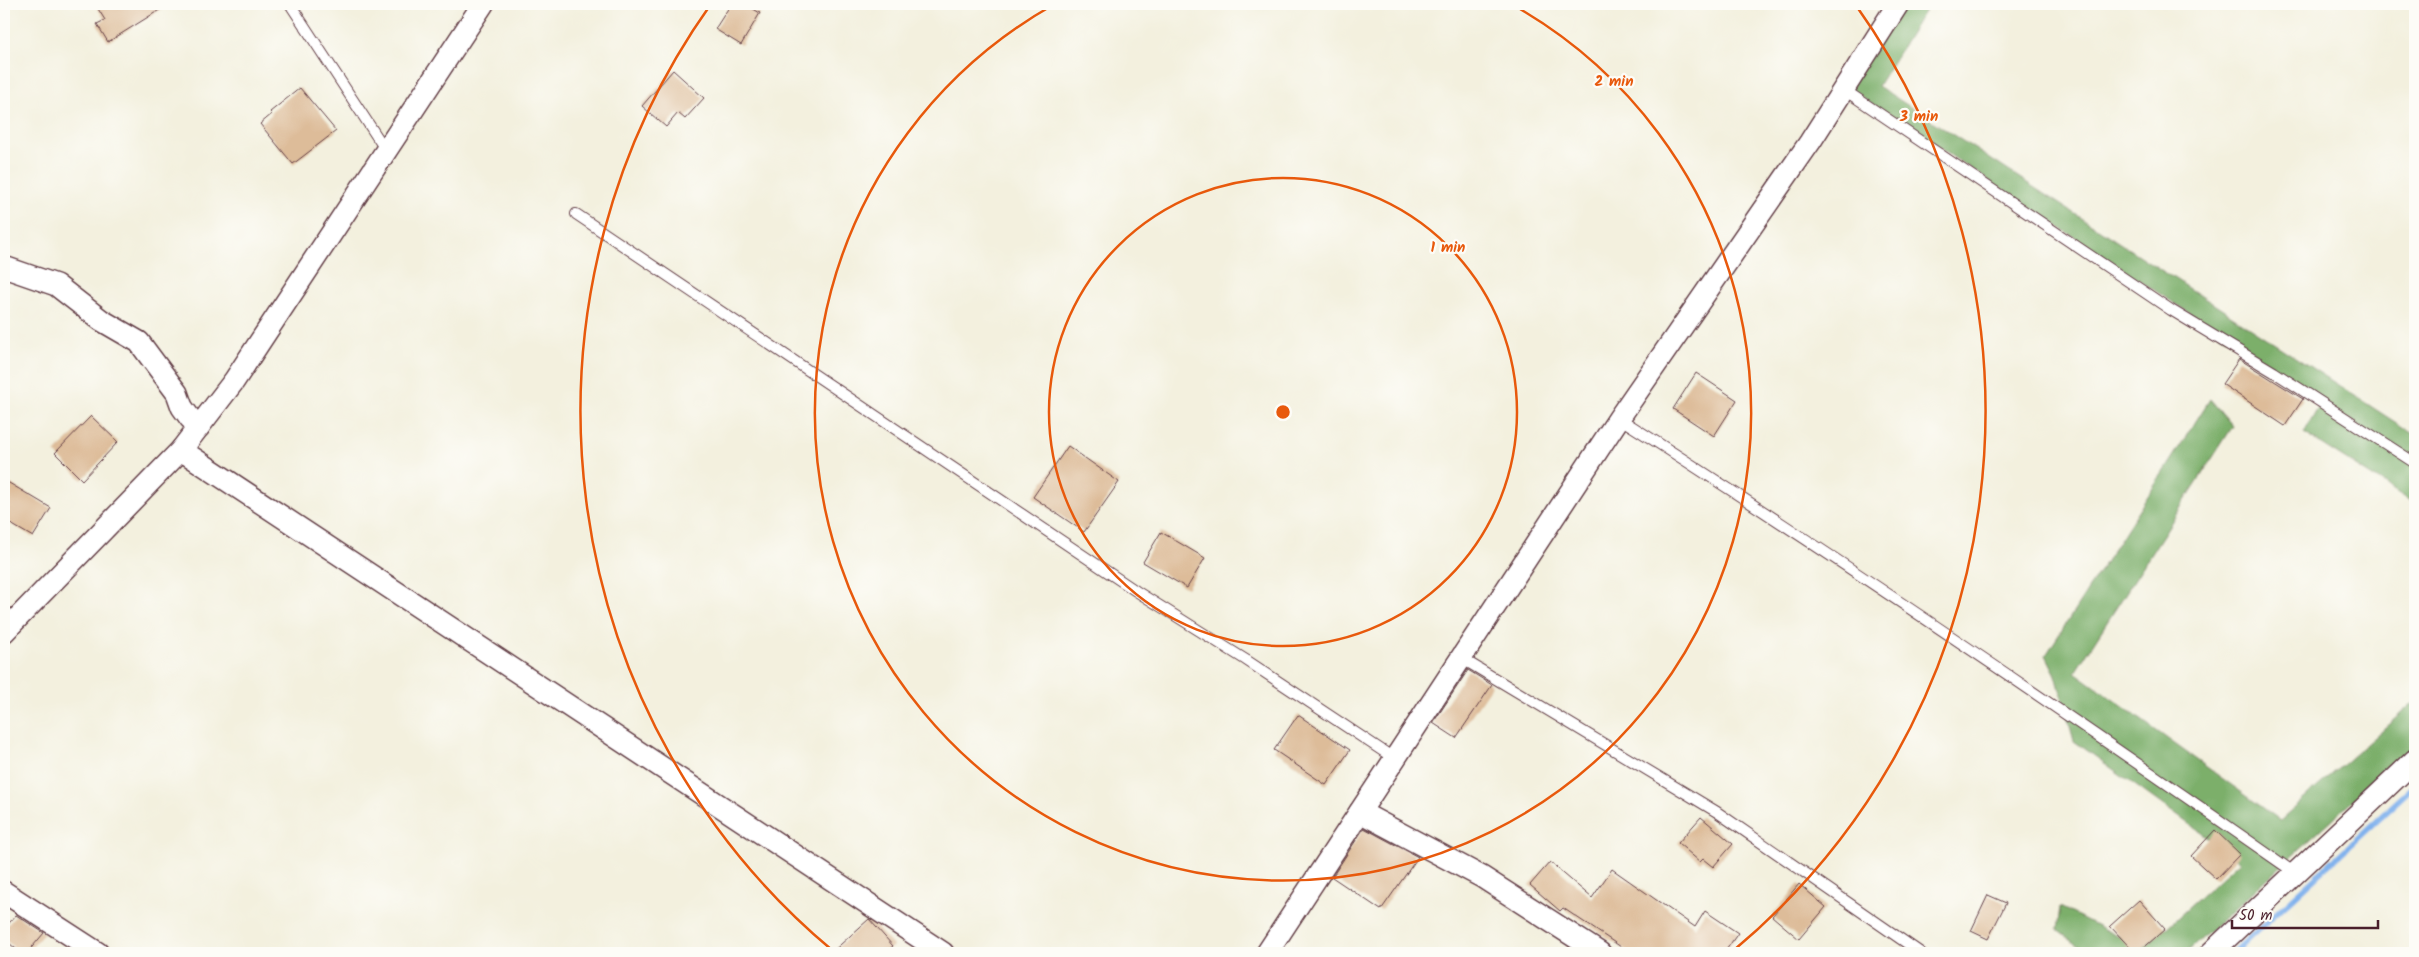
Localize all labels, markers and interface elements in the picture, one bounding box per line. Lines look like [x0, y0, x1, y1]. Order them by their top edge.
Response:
text: 2 min [1594, 70, 1634, 94]
text: 3 min [1899, 105, 1938, 129]
text: 1 min [1431, 236, 1465, 260]
centre of rings [1274, 403, 1292, 421]
scale bar [2232, 897, 2378, 929]
text: 50 m [2239, 904, 2273, 928]

